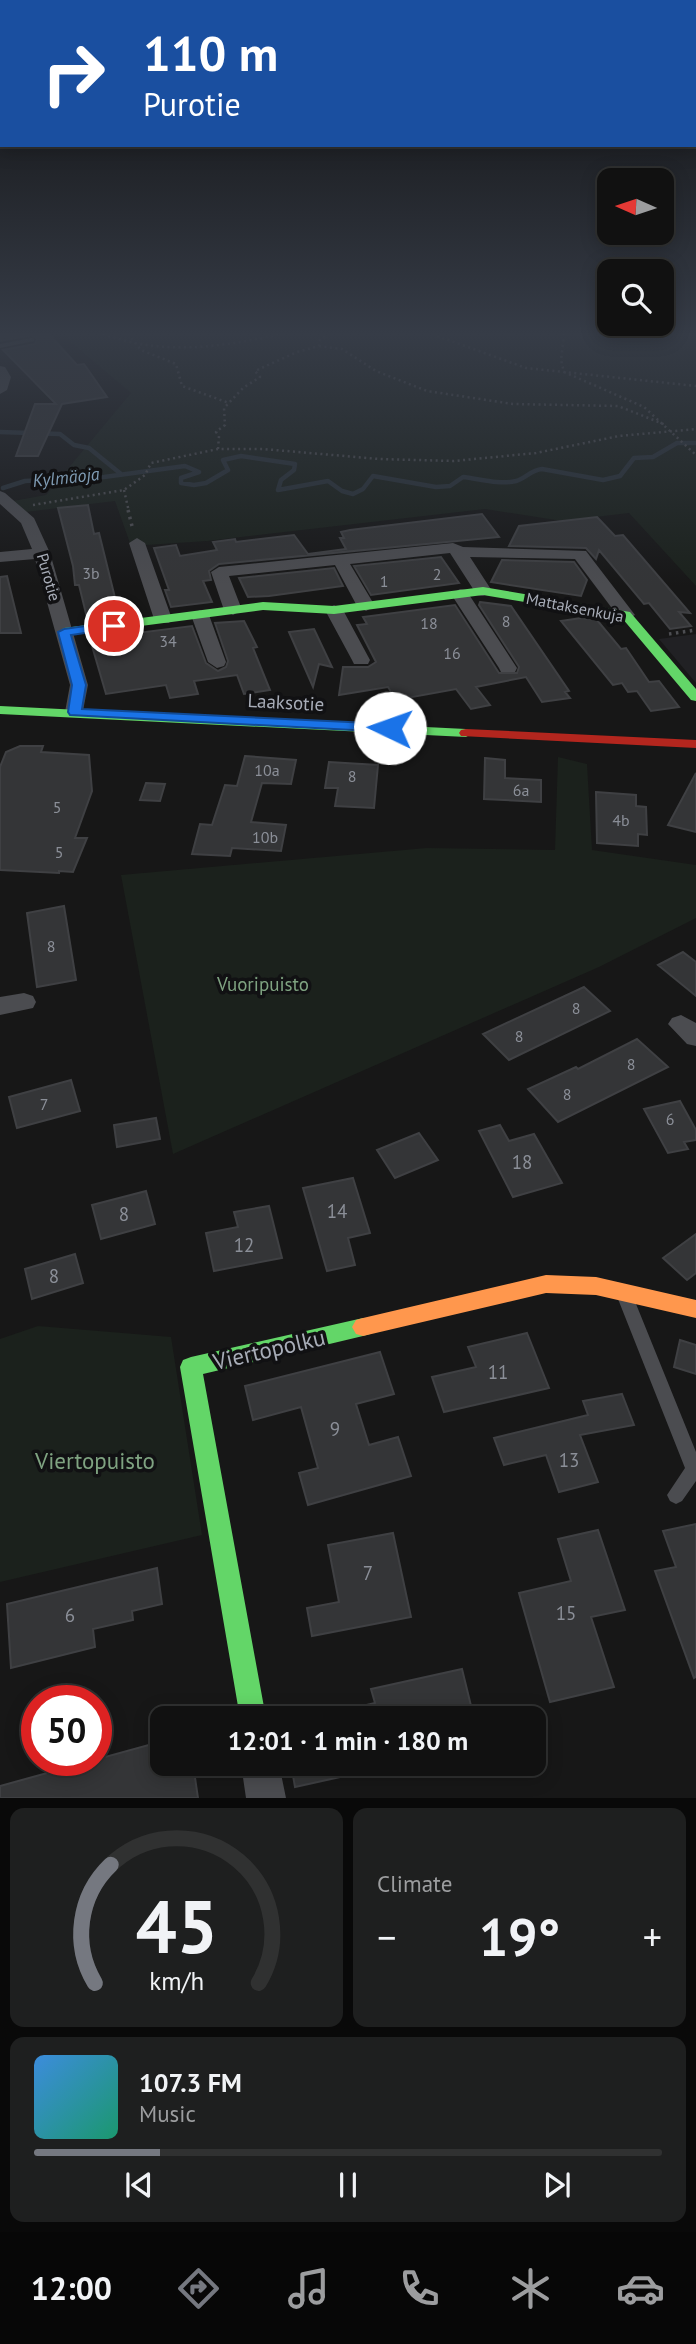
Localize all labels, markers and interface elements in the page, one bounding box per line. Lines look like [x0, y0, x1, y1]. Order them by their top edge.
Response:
text: 110 m [143, 21, 278, 85]
icon: right [28, 28, 119, 119]
text: Purotie [143, 83, 241, 125]
north arrow [597, 168, 674, 245]
map controls [597, 168, 674, 336]
button: search [597, 259, 674, 336]
water label: Kylmäoja [31, 462, 101, 492]
street label: Purotie [33, 551, 65, 603]
house number: 3b [82, 563, 100, 583]
house number: 2 [433, 564, 441, 584]
house number: 1 [380, 571, 388, 591]
street label: Mattaksenkuja [524, 588, 626, 626]
pin [84, 596, 144, 656]
icon: arrive [95, 607, 133, 645]
house number: 8 [502, 611, 510, 631]
house number: 18 [420, 613, 438, 633]
house number: 34 [159, 631, 177, 651]
house number: 16 [443, 643, 461, 663]
street label: Laaksotie [247, 688, 325, 716]
position arrow [353, 691, 427, 765]
house number: 10a [254, 760, 280, 780]
house number: 8 [348, 766, 356, 786]
house number: 6a [513, 780, 529, 800]
house number: 5 [53, 797, 61, 817]
house number: 4b [612, 810, 630, 830]
house number: 10b [252, 827, 278, 847]
house number: 5 [55, 842, 63, 862]
house number: 8 [47, 936, 55, 956]
park label: Vuoripuisto [216, 972, 309, 996]
house number: 8 [572, 998, 580, 1018]
house number: 8 [515, 1026, 523, 1046]
house number: 8 [627, 1054, 635, 1074]
house number: 8 [563, 1084, 571, 1104]
house number: 7 [40, 1094, 48, 1114]
house number: 6 [666, 1109, 674, 1129]
house number: 18 [512, 1150, 532, 1174]
house number: 14 [327, 1199, 347, 1223]
house number: 8 [119, 1202, 129, 1226]
house number: 12 [234, 1233, 254, 1257]
house number: 8 [49, 1264, 59, 1288]
street label: Viertopolku [209, 1322, 328, 1376]
house number: 11 [488, 1360, 508, 1384]
house number: 9 [330, 1417, 340, 1441]
park label: Viertopuisto [34, 1446, 155, 1475]
house number: 13 [559, 1448, 579, 1472]
house number: 7 [363, 1561, 373, 1585]
house number: 15 [556, 1601, 576, 1625]
house number: 6 [65, 1603, 75, 1627]
speed limit sign: 50 [21, 1685, 112, 1776]
text: 12:01 · 1 min · 180 m [228, 1724, 468, 1757]
text: Climate [377, 1869, 452, 1898]
text: 45 [135, 1880, 218, 1974]
text: 19° [479, 1903, 560, 1970]
text: − [377, 1912, 396, 1961]
text: + [643, 1912, 662, 1961]
text: km/h [149, 1965, 204, 1997]
text: 107.3 FM [139, 2066, 242, 2099]
text: Music [139, 2099, 196, 2128]
icon: previous [120, 2166, 158, 2204]
icon: pause [329, 2166, 367, 2204]
icon: next [538, 2166, 576, 2204]
icon: directions [174, 2264, 223, 2313]
icon: music [284, 2264, 333, 2313]
icon: phone [395, 2264, 444, 2313]
icon: climate [506, 2264, 555, 2313]
icon: car [616, 2264, 665, 2313]
text: 12:00 [31, 2267, 112, 2309]

